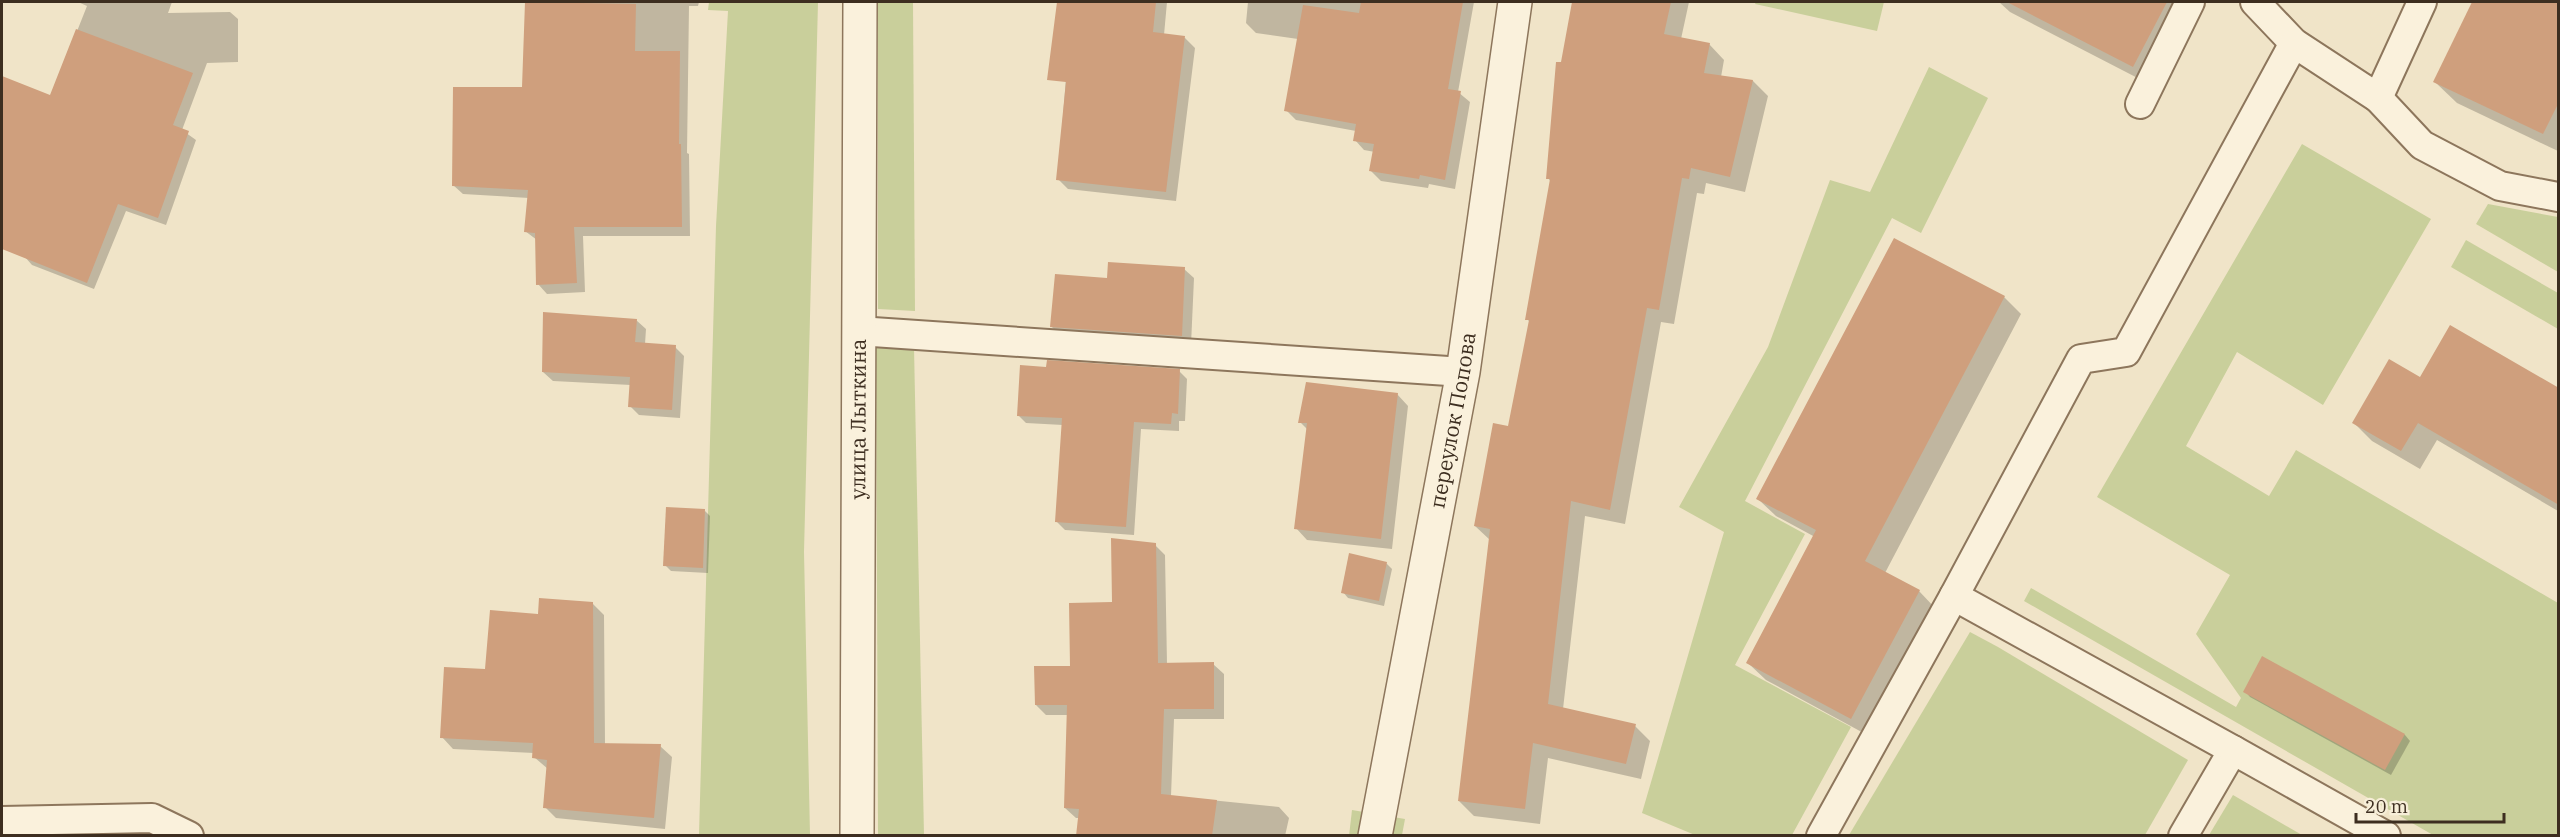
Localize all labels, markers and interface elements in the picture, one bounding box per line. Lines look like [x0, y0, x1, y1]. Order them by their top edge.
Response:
street label: переулок Попова [1422, 330, 1481, 511]
street label: улица Лыткина [843, 339, 872, 499]
scale bar [2356, 786, 2504, 824]
text: 20 m [2365, 795, 2408, 818]

